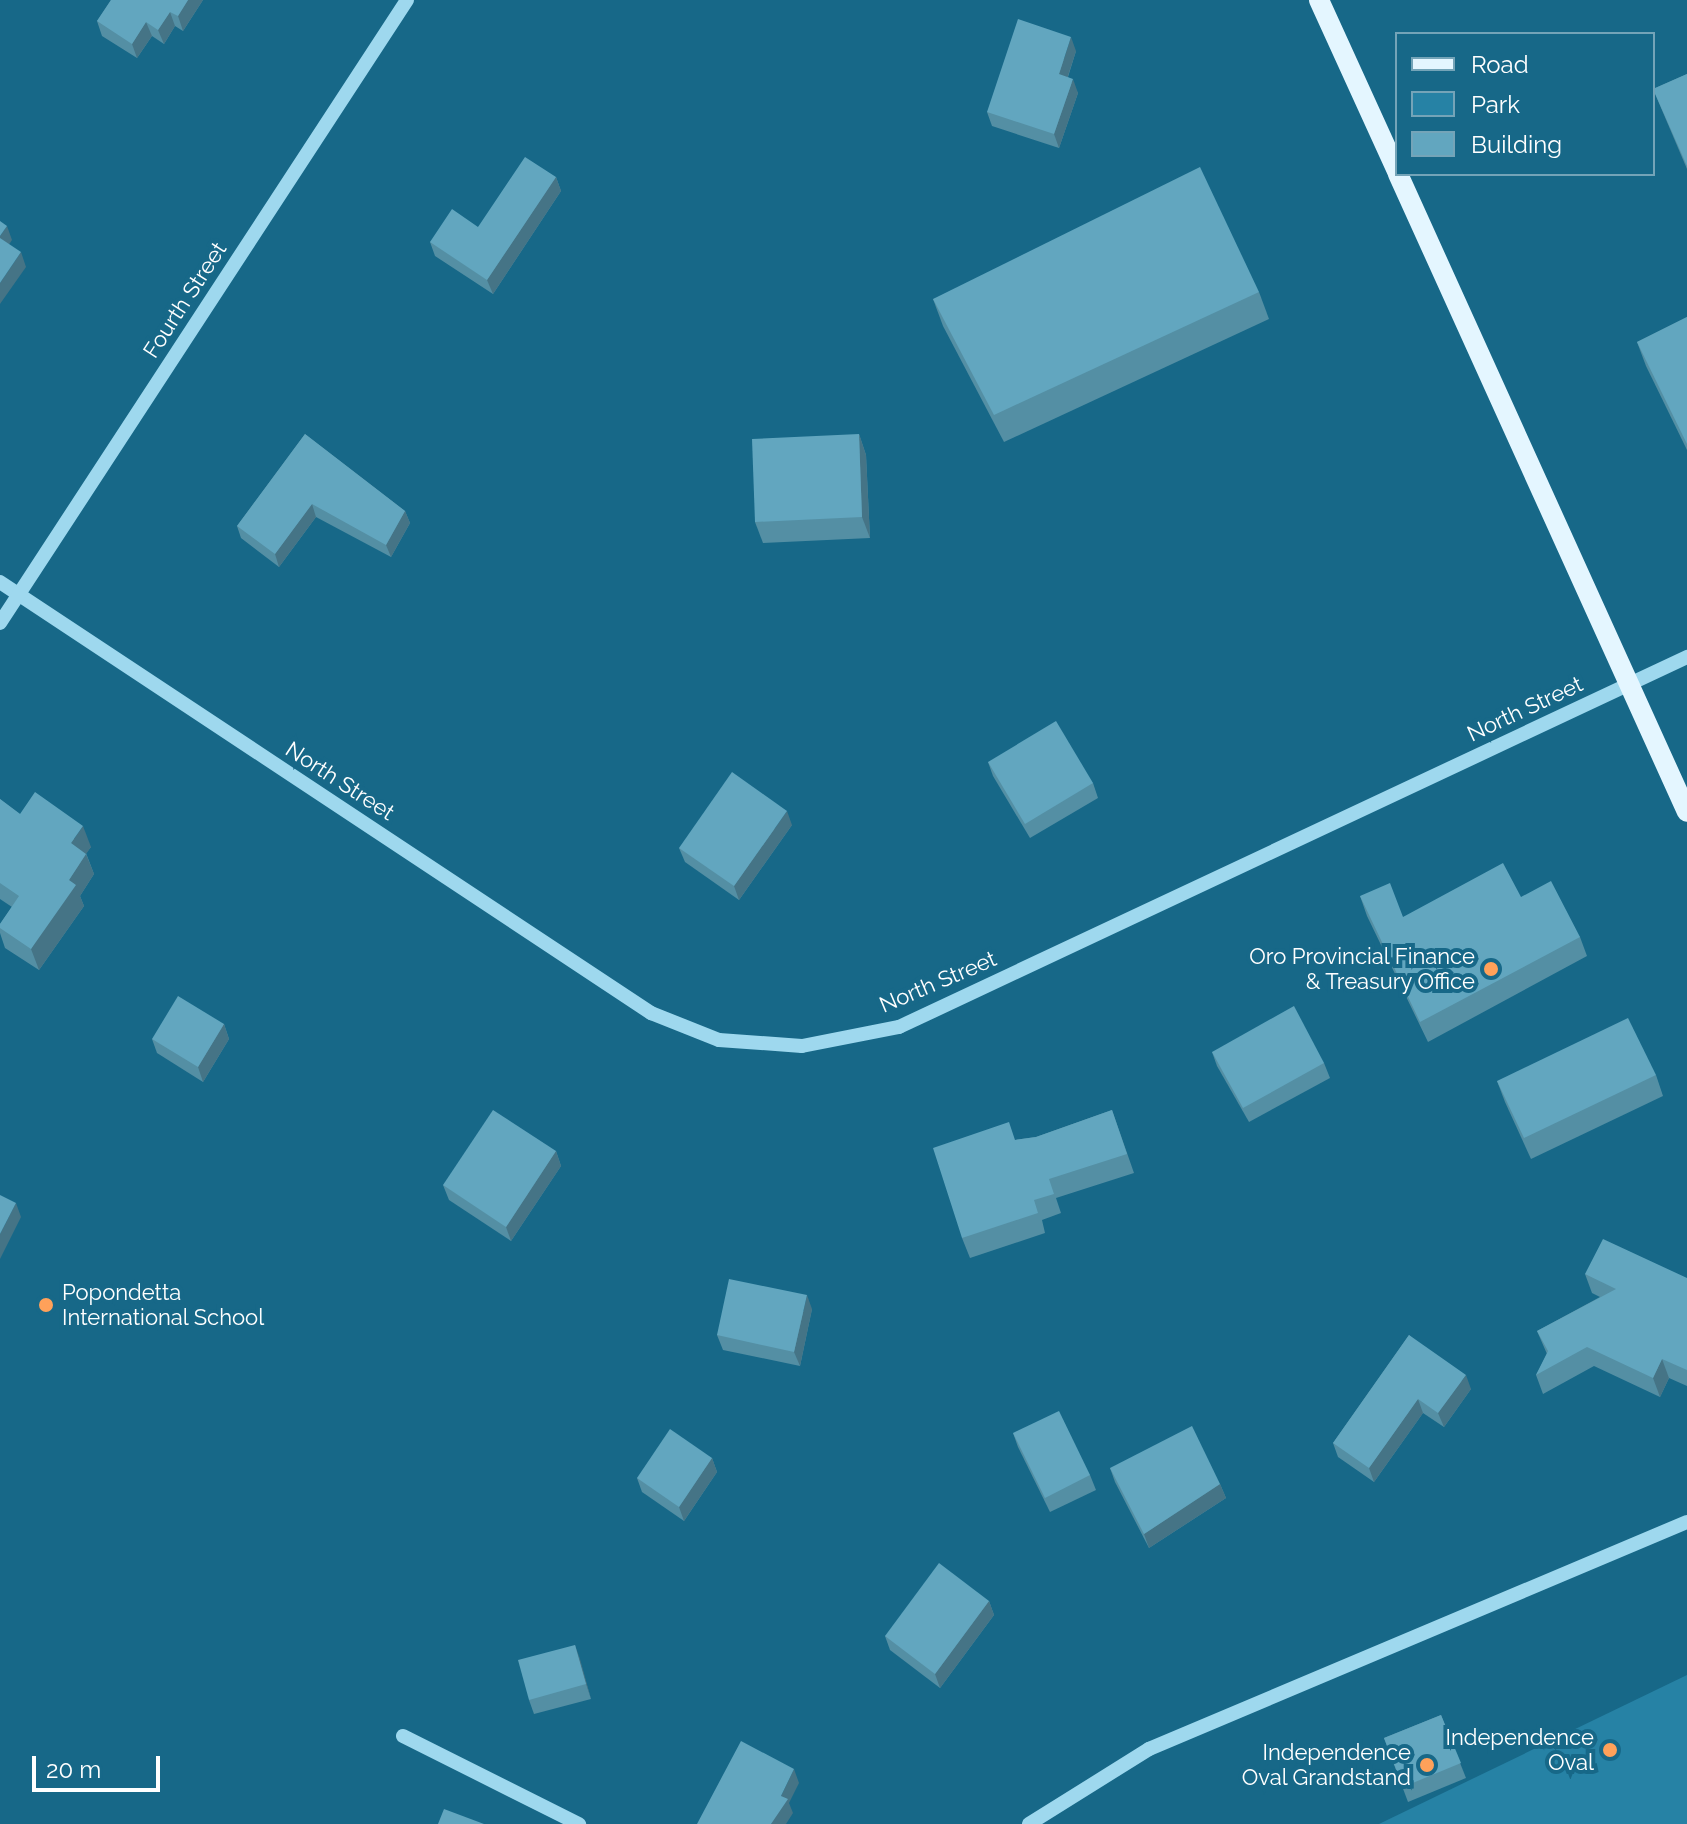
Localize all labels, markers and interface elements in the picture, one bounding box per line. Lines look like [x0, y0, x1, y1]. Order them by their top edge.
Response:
legend [1395, 32, 1655, 176]
text: Road [1471, 50, 1529, 79]
text: Park [1471, 90, 1520, 119]
text: Building [1471, 130, 1562, 159]
street label: Fourth Street [138, 237, 232, 363]
street label: North Street [1463, 671, 1587, 747]
street label: North Street [281, 736, 399, 826]
place label: Oro Provincial Finance & Treasury Office [1249, 943, 1475, 994]
street label: North Street [876, 946, 1000, 1018]
marker: Oro Provincial Finance & Treasury Office [1482, 960, 1500, 978]
place label: Popondetta International School [62, 1279, 265, 1330]
marker: Popondetta International School [37, 1296, 55, 1314]
place label: Independence Oval [1446, 1724, 1594, 1776]
place label: Independence Oval Grandstand [1241, 1739, 1411, 1790]
scale bar [36, 1740, 164, 1790]
marker: Independence Oval [1601, 1741, 1619, 1759]
text: 20 m [46, 1755, 101, 1784]
marker: Independence Oval Grandstand [1418, 1756, 1436, 1774]

